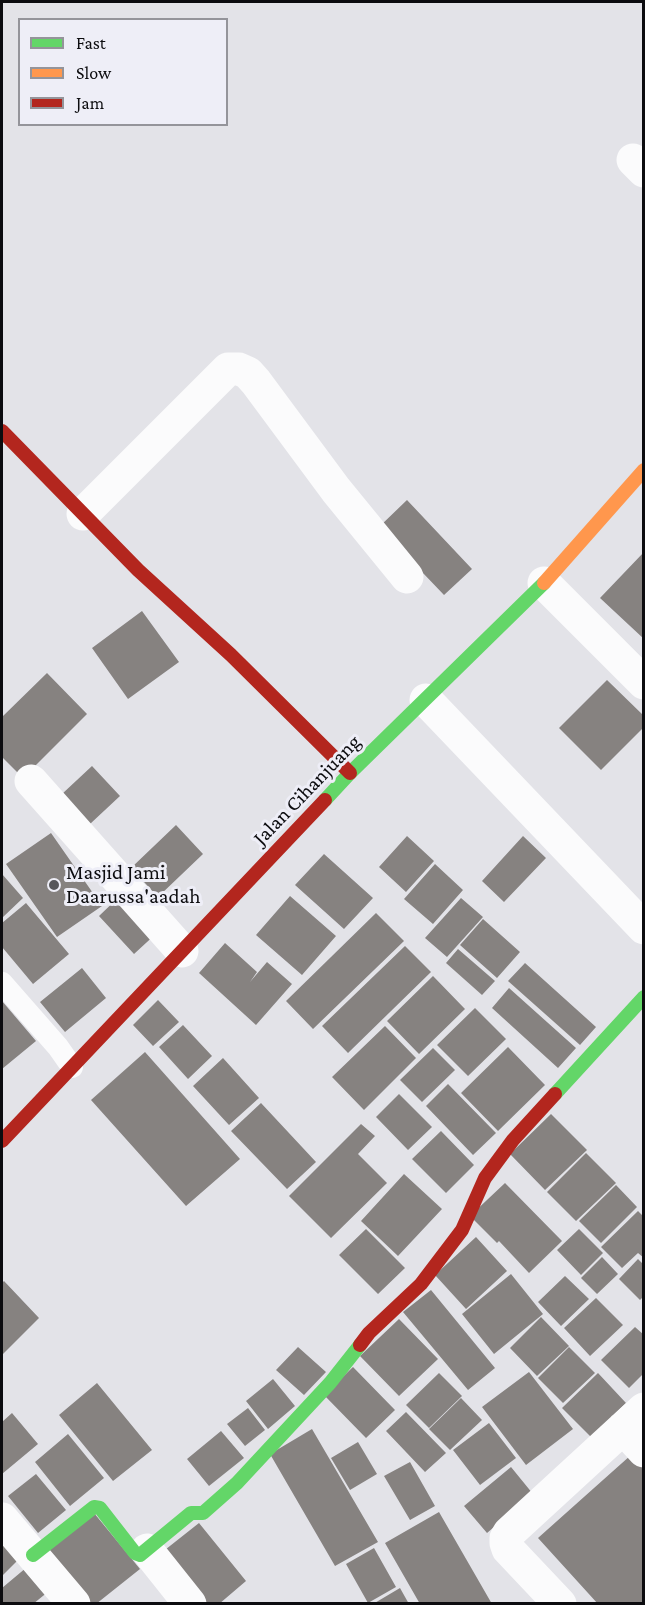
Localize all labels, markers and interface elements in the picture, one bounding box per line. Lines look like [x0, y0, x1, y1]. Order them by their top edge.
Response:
legend [18, 18, 228, 126]
text: Fast [76, 33, 106, 53]
text: Slow [76, 63, 111, 83]
text: Jam [76, 93, 104, 113]
street label: Jalan Cihanjuang [248, 729, 366, 851]
place label: Masjid Jami Daarussa'aadah [66, 860, 201, 910]
marker: Masjid Jami Daarussa'aadah [47, 878, 61, 892]

